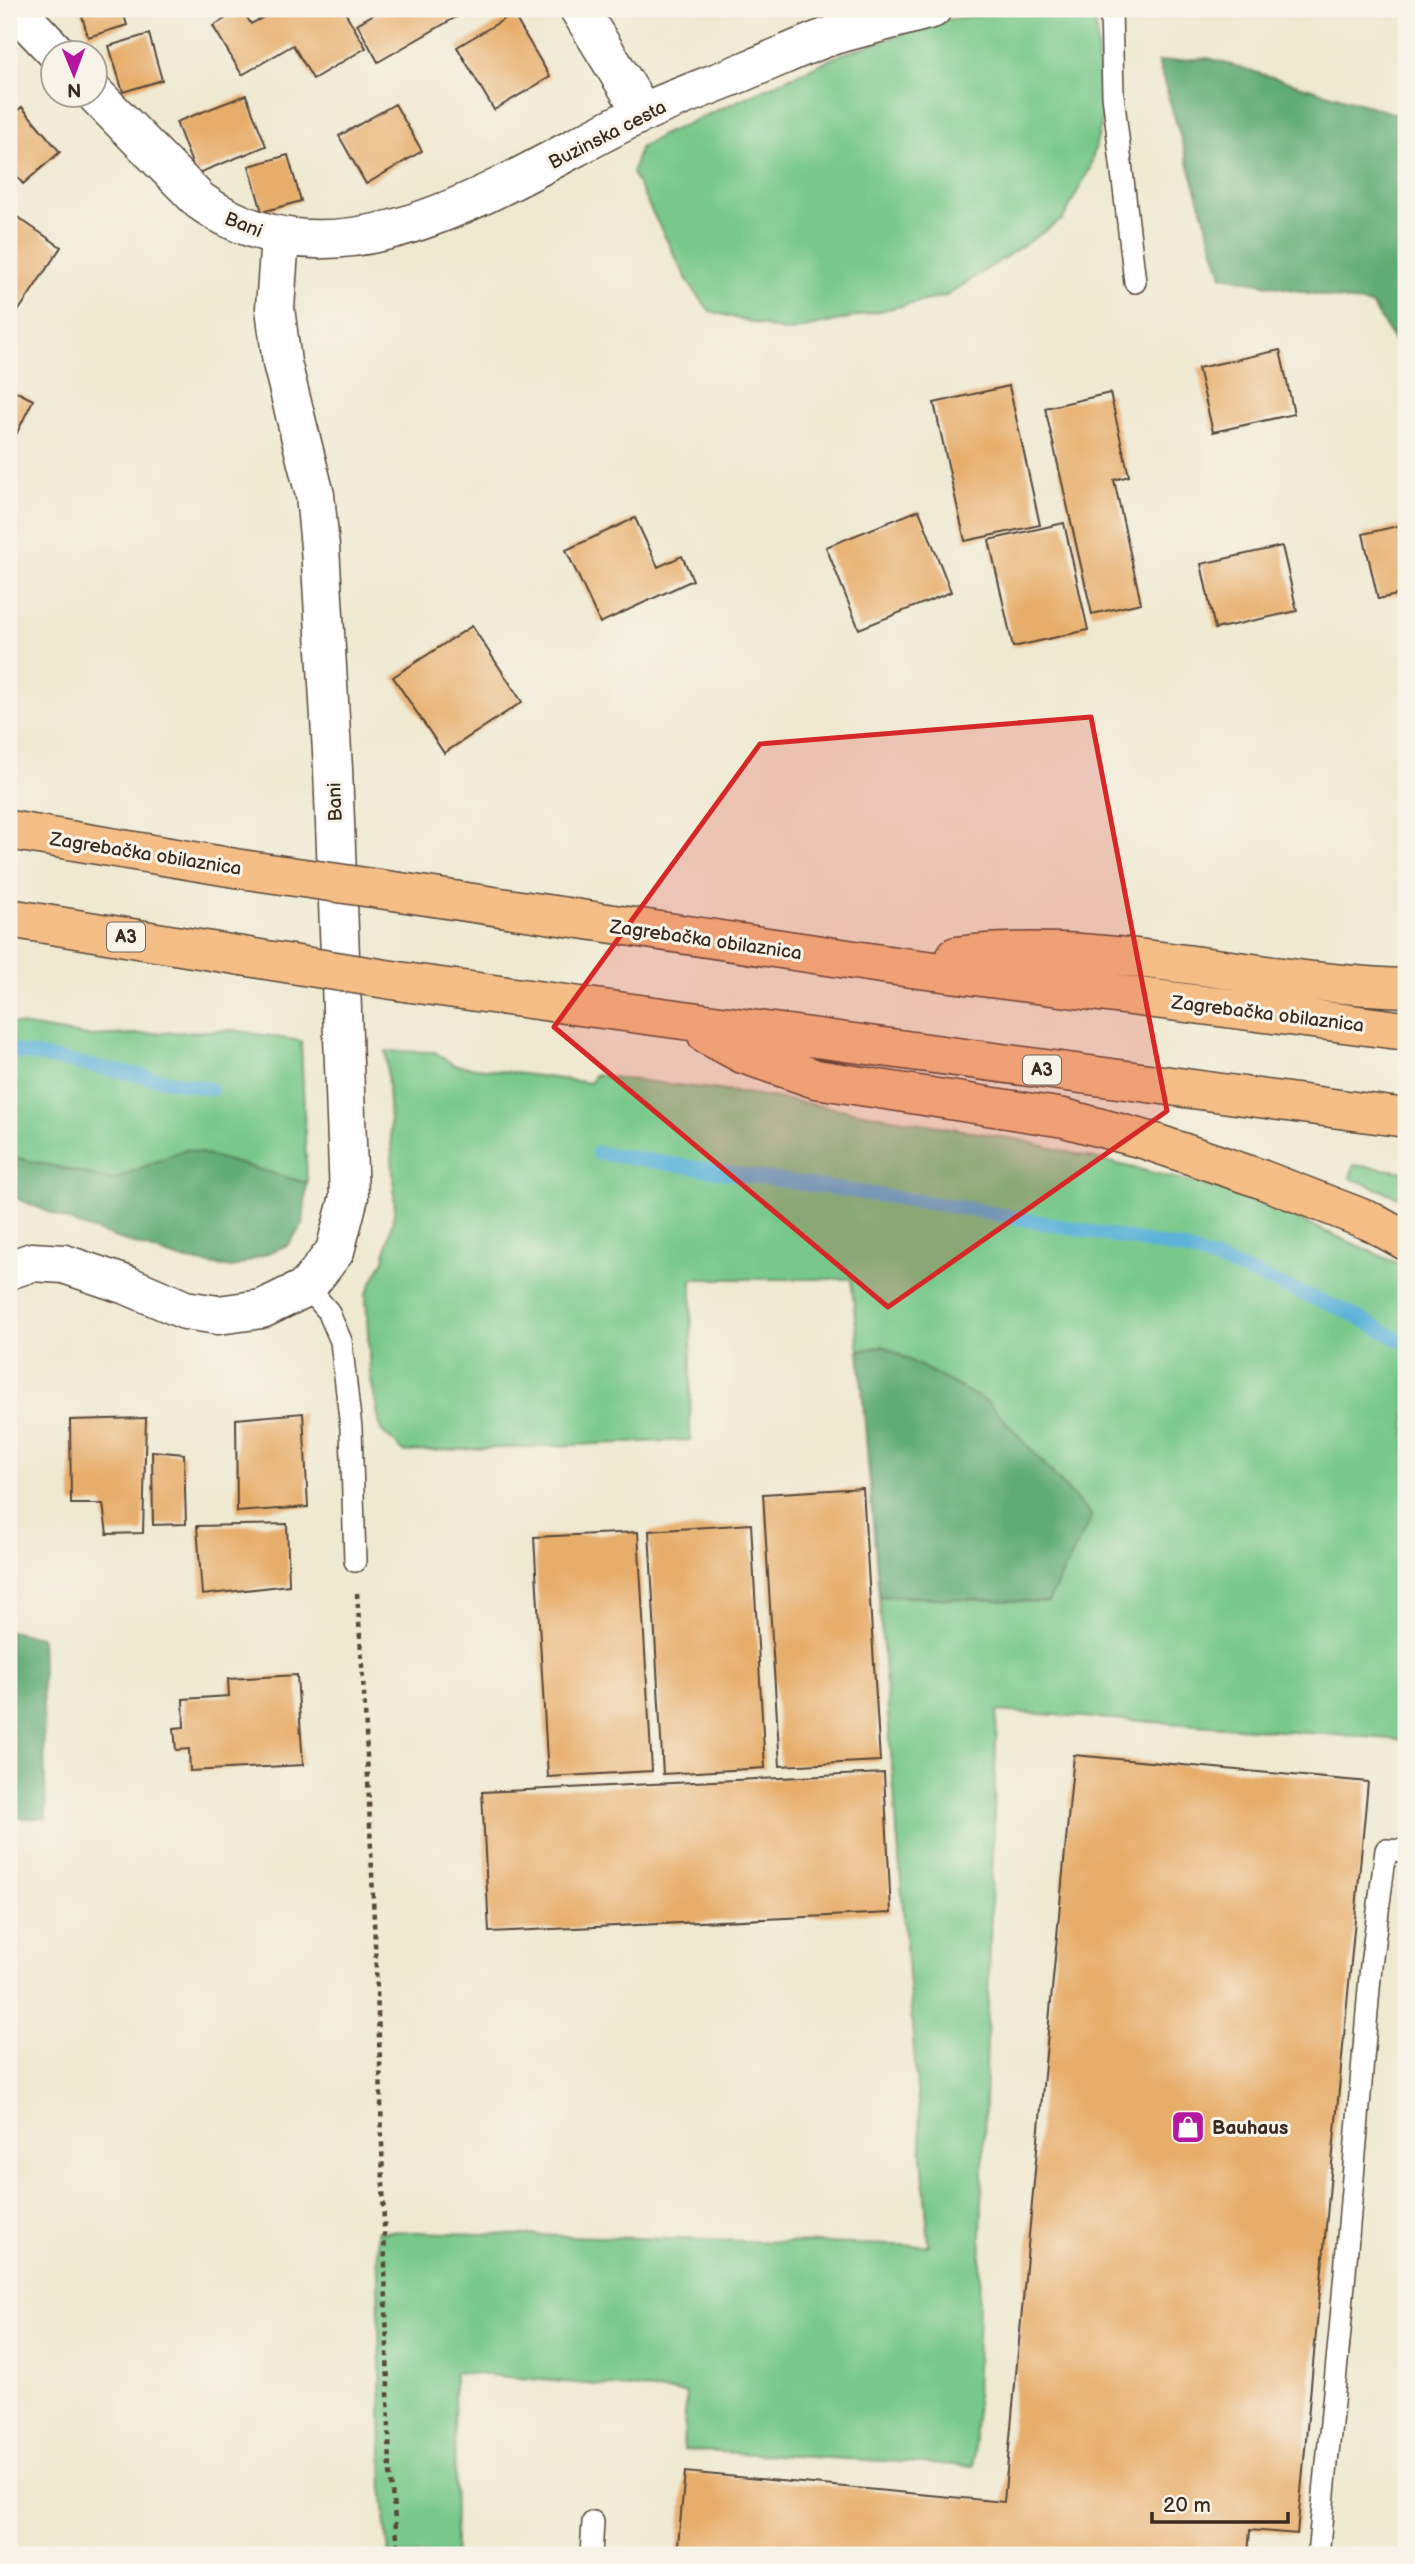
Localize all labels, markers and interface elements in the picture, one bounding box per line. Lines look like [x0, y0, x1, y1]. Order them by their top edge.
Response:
north arrow [38, 38, 108, 108]
text: N [67, 78, 82, 101]
street label: Buzinska cesta [545, 96, 670, 175]
street label: Bani [221, 207, 266, 243]
street label: Bani [323, 782, 348, 822]
street label: Zagrebačka obilaznica [47, 828, 243, 881]
street label: Zagrebačka obilaznica [607, 915, 803, 965]
road number: A3 [107, 922, 145, 952]
street label: Zagrebačka obilaznica [1169, 991, 1365, 1038]
road number: A3 [1023, 1056, 1061, 1084]
shop icon: Bauhaus [1169, 2108, 1207, 2146]
place label: Bauhaus [1212, 2117, 1288, 2140]
scale bar [1152, 2480, 1289, 2524]
text: 20 m [1163, 2493, 1211, 2518]

